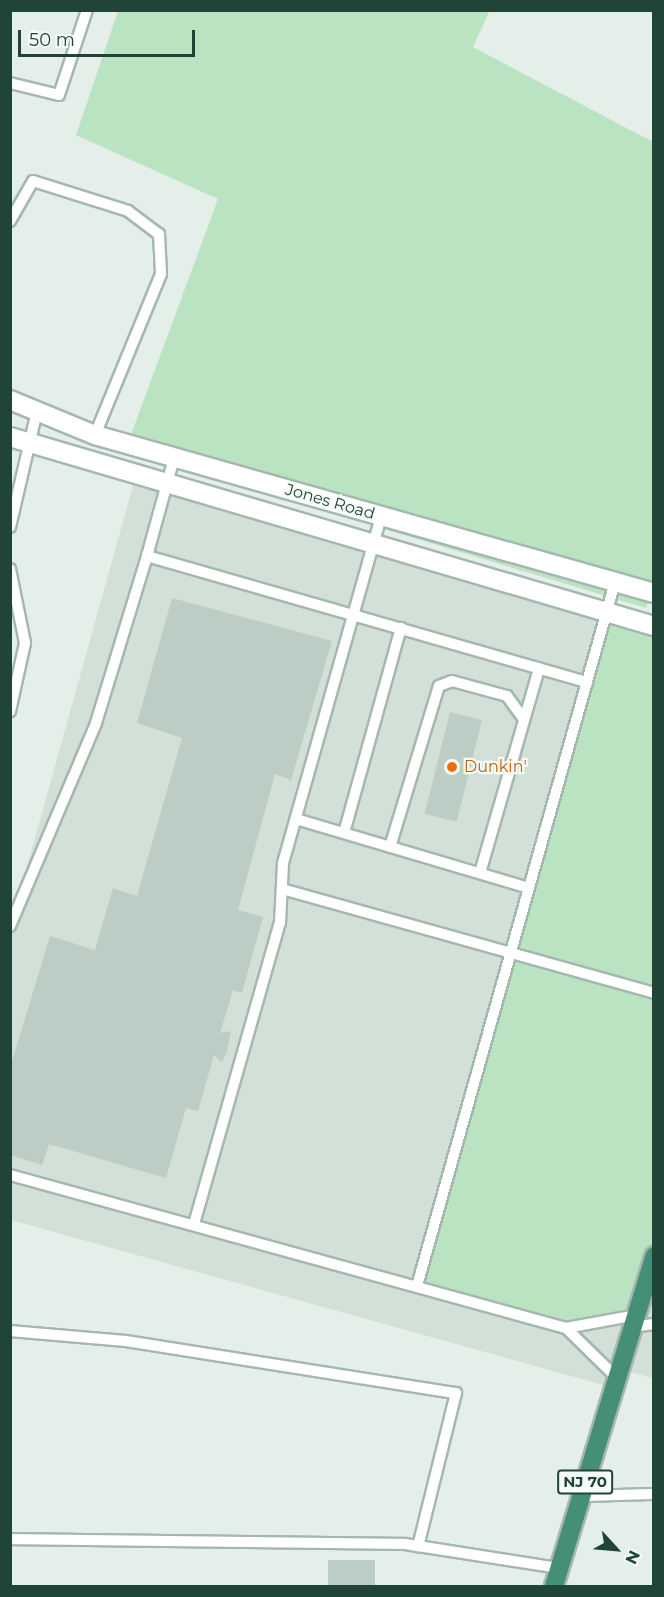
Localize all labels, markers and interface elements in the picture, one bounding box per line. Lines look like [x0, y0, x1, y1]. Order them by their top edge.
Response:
scale bar [21, 18, 198, 56]
text: 50 m [29, 29, 75, 51]
street label: Jones Road [283, 480, 377, 524]
place label: Dunkin' [464, 757, 527, 777]
marker: Dunkin' [445, 760, 459, 774]
road number: NJ 70 [556, 1470, 614, 1494]
north arrow [586, 1519, 646, 1579]
text: N [621, 1547, 644, 1567]

